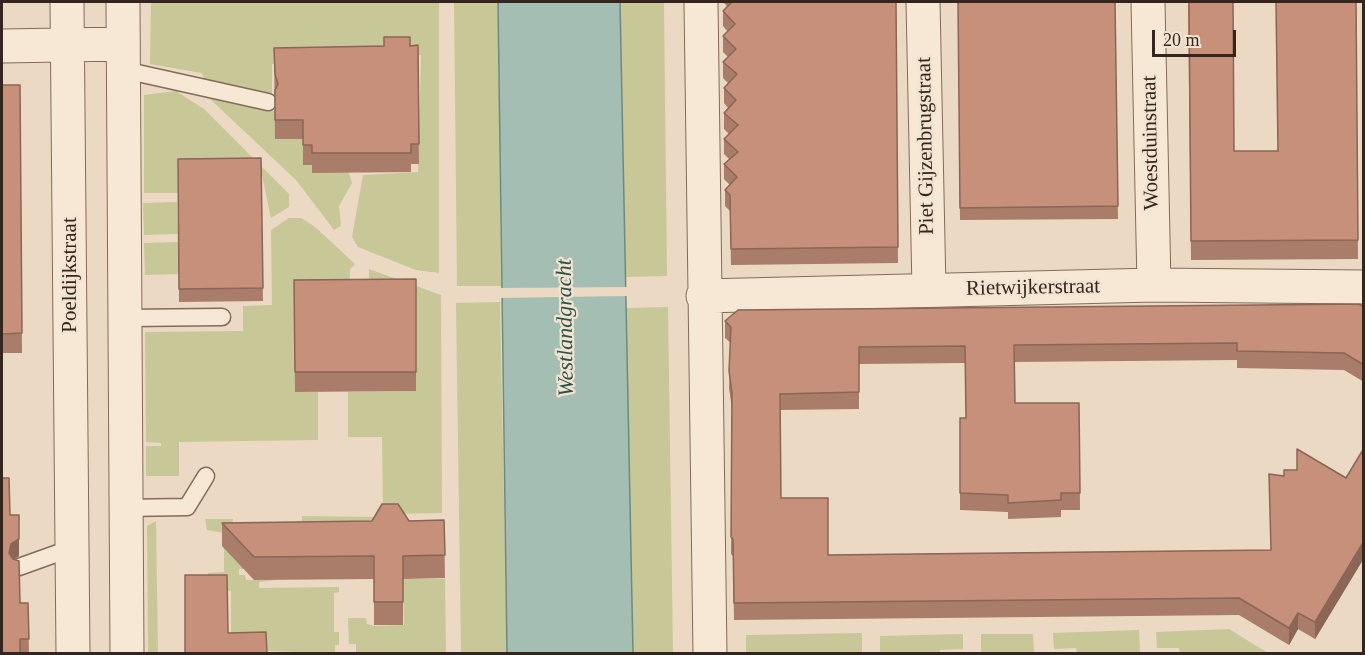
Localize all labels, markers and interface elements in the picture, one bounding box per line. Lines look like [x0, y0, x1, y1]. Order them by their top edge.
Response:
scale bar [1155, 18, 1239, 56]
text: 20 m [1163, 30, 1200, 50]
street label: Piet Gijzenbrugstraat [912, 57, 940, 235]
street label: Woestduinstraat [1137, 75, 1165, 211]
street label: Poeldijkstraat [57, 217, 83, 333]
water label: Westlandgracht [552, 259, 580, 397]
street label: Rietwijkerstraat [966, 274, 1100, 302]

